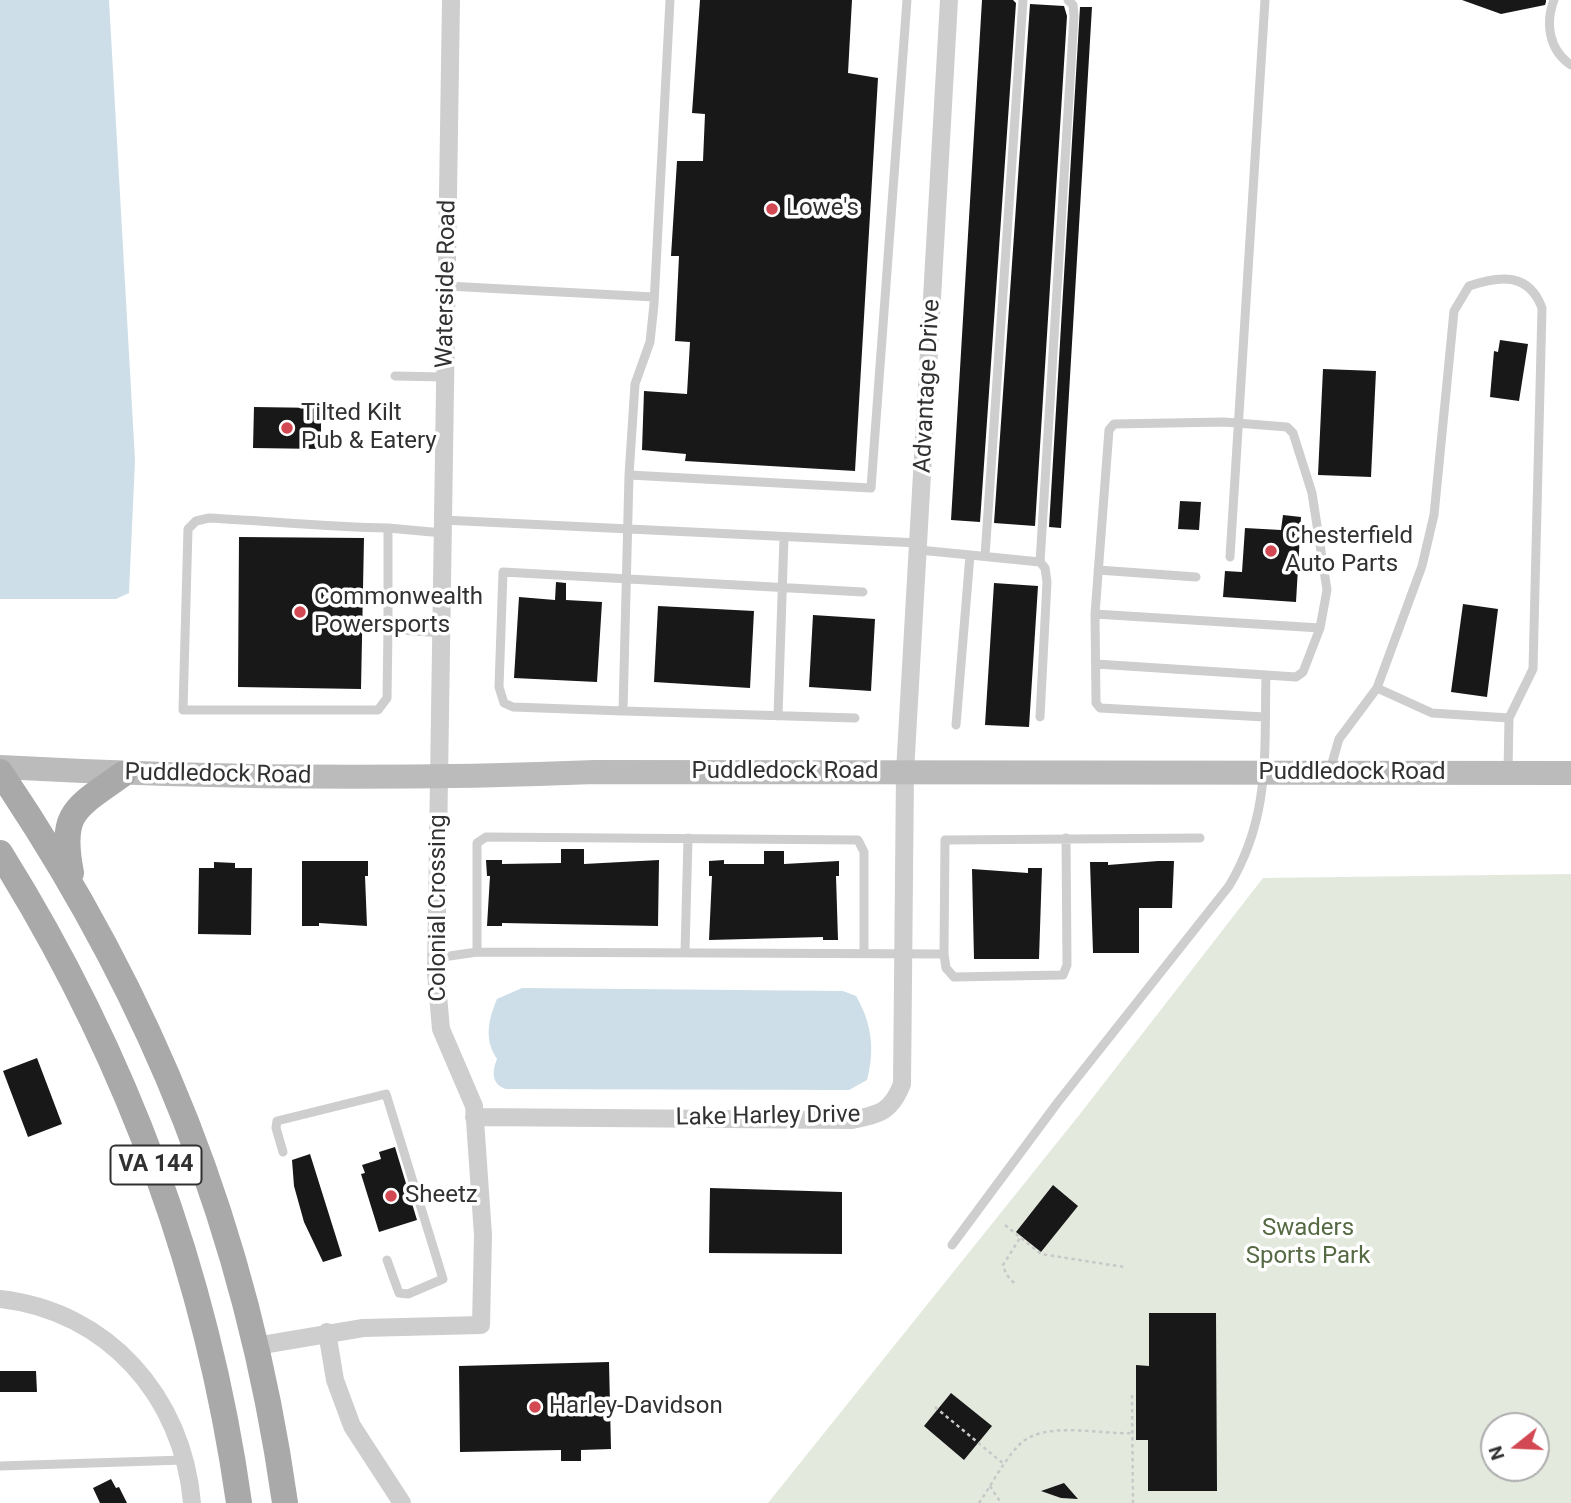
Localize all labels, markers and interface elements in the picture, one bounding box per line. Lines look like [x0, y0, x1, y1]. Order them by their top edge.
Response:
place label: Lowe's [786, 195, 859, 223]
street label: Waterside Road [431, 200, 463, 368]
marker: Lowe's [764, 201, 780, 217]
street label: Advantage Drive [909, 298, 947, 474]
place label: Tilted Kilt Pub & Eatery [301, 400, 437, 456]
marker: Tilted Kilt Pub & Eatery [279, 420, 295, 436]
place label: Chesterfield Auto Parts [1285, 523, 1413, 579]
marker: Chesterfield Auto Parts [1263, 543, 1279, 559]
place label: Commonwealth Powersports [314, 584, 483, 640]
marker: Commonwealth Powersports [292, 604, 308, 620]
street label: Puddledock Road [692, 758, 878, 786]
street label: Puddledock Road [124, 759, 312, 791]
street label: Puddledock Road [1259, 759, 1445, 787]
street label: Colonial Crossing [425, 814, 453, 1002]
street label: Lake Harley Drive [675, 1101, 861, 1133]
road number: VA 144 [110, 1146, 202, 1184]
place label: Sheetz [405, 1182, 478, 1210]
marker: Sheetz [383, 1188, 399, 1204]
park label: Swaders Sports Park [1246, 1215, 1370, 1271]
place label: Harley-Davidson [549, 1393, 723, 1421]
marker: Harley-Davidson [527, 1399, 543, 1415]
north arrow [1480, 1412, 1550, 1482]
text: N [1483, 1443, 1509, 1463]

